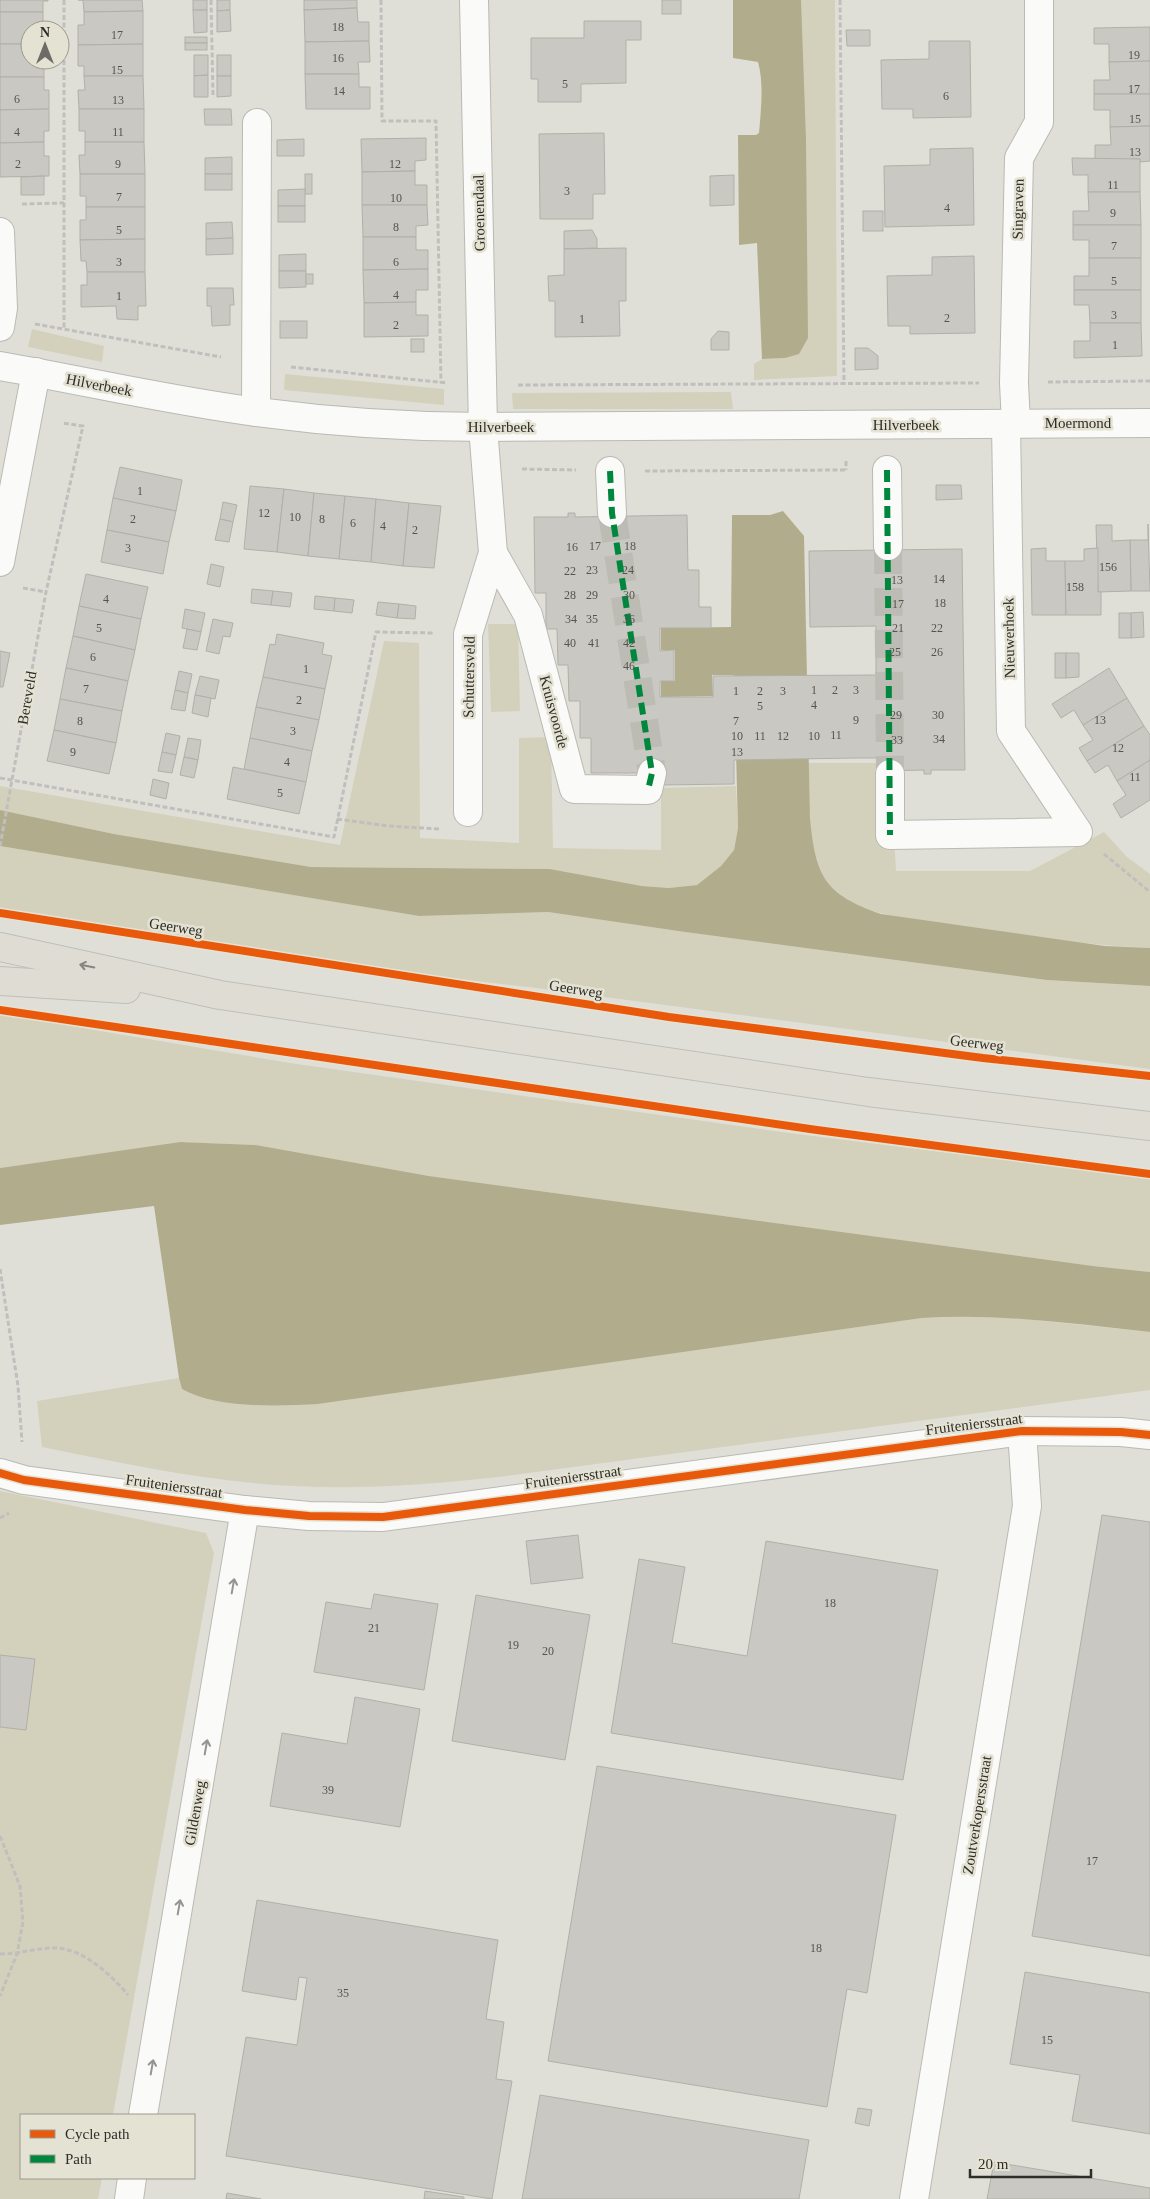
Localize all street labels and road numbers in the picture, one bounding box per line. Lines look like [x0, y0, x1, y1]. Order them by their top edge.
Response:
street label: Groenendaal [470, 175, 488, 251]
street label: Singraven [1009, 178, 1027, 240]
street label: Hilverbeek [65, 371, 134, 399]
street label: Moermond [1045, 415, 1112, 431]
street label: Hilverbeek [873, 417, 940, 433]
street label: Hilverbeek [468, 419, 535, 435]
street label: Nieuwerhoek [1000, 597, 1018, 679]
street label: Schuttersveld [460, 636, 478, 718]
street label: Bereveld [14, 669, 40, 726]
street label: Kruisvoorde [537, 674, 572, 751]
street label: Geerweg [148, 915, 204, 939]
street label: Geerweg [548, 977, 604, 1001]
street label: Geerweg [949, 1032, 1005, 1054]
street label: Fruiteniersstraat [925, 1410, 1024, 1438]
street label: Fruiteniersstraat [524, 1462, 623, 1492]
street label: Fruiteniersstraat [125, 1471, 224, 1501]
street label: Zoutverkopersstraat [960, 1754, 994, 1875]
street label: Gildenweg [181, 1779, 209, 1847]

